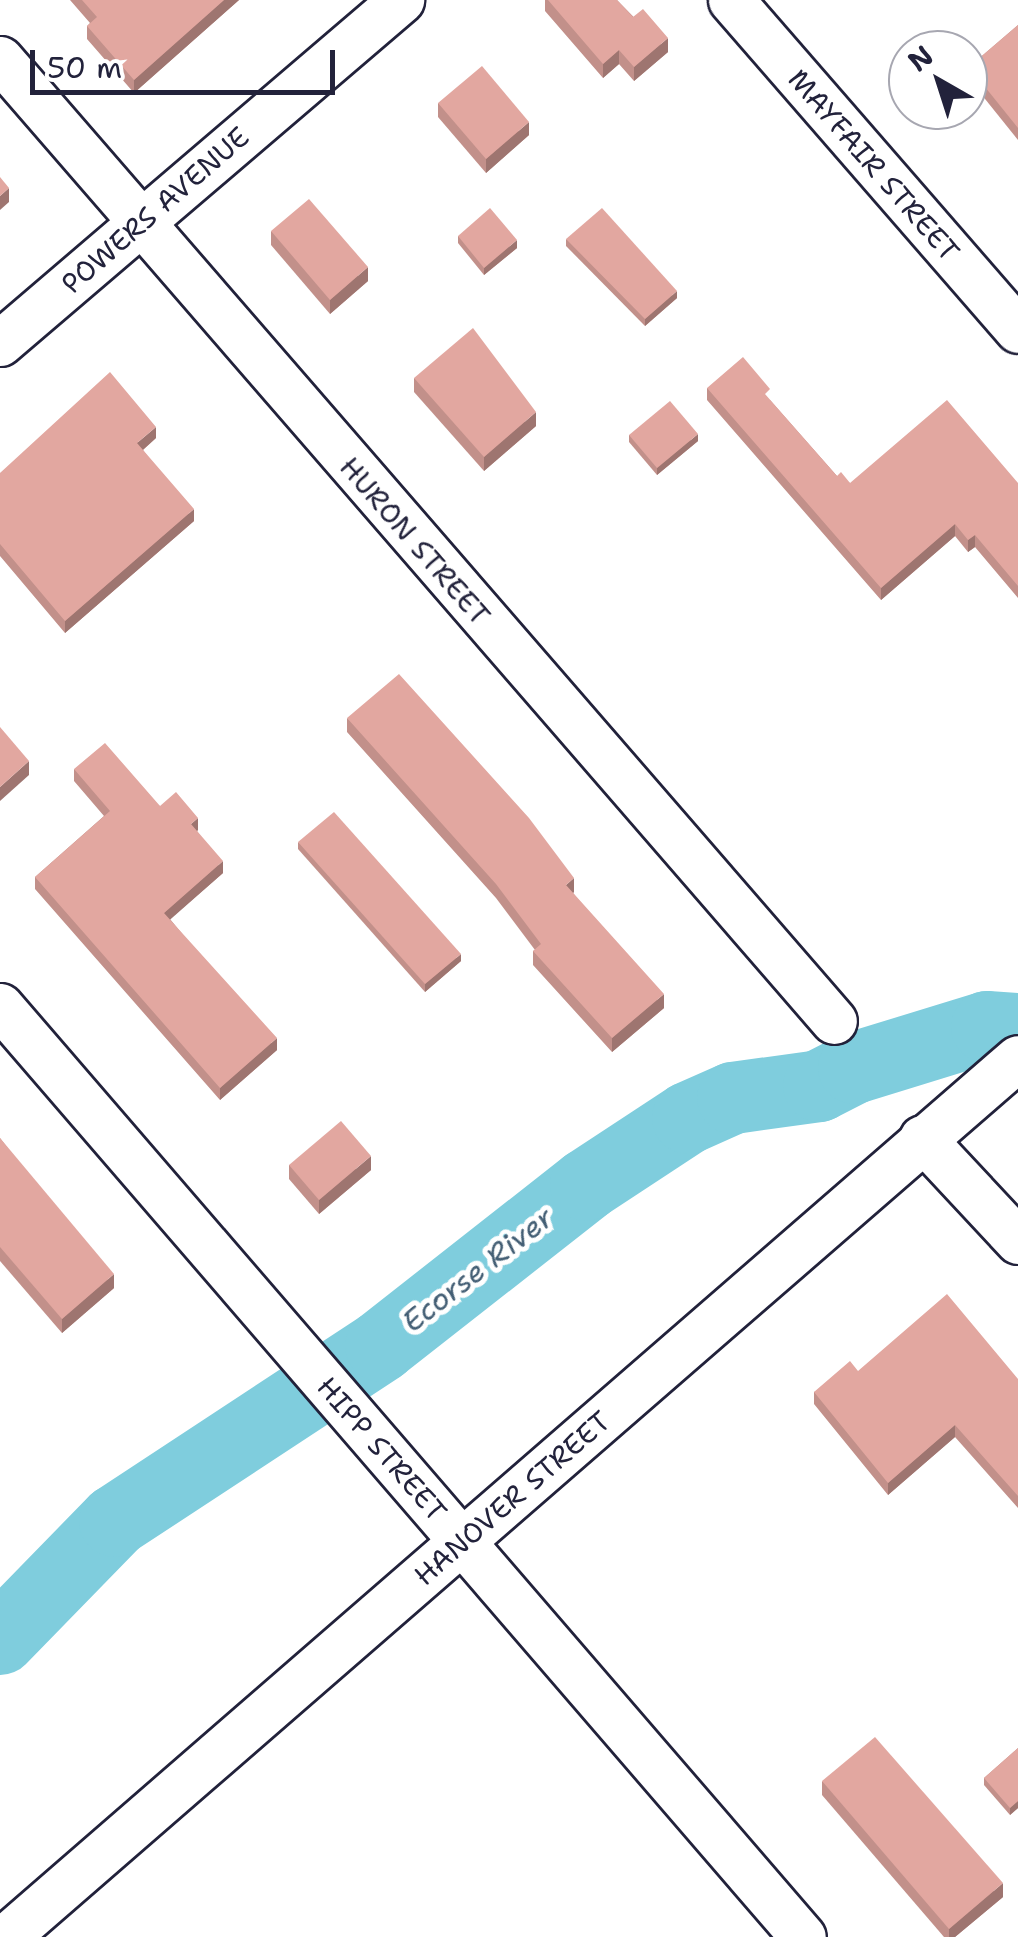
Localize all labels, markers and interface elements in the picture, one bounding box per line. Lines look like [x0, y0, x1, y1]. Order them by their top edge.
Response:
scale bar [35, 30, 340, 92]
north arrow [888, 30, 988, 130]
text: N [900, 36, 941, 80]
text: 50 m [47, 47, 122, 88]
street label: MAYFAIR STREET [782, 62, 966, 268]
street label: POWERS AVENUE [55, 120, 255, 300]
street label: HURON STREET [333, 450, 497, 632]
water label: Ecorse River [395, 1200, 561, 1340]
street label: HIPP STREET [310, 1370, 454, 1528]
street label: HANOVER STREET [407, 1404, 617, 1592]

